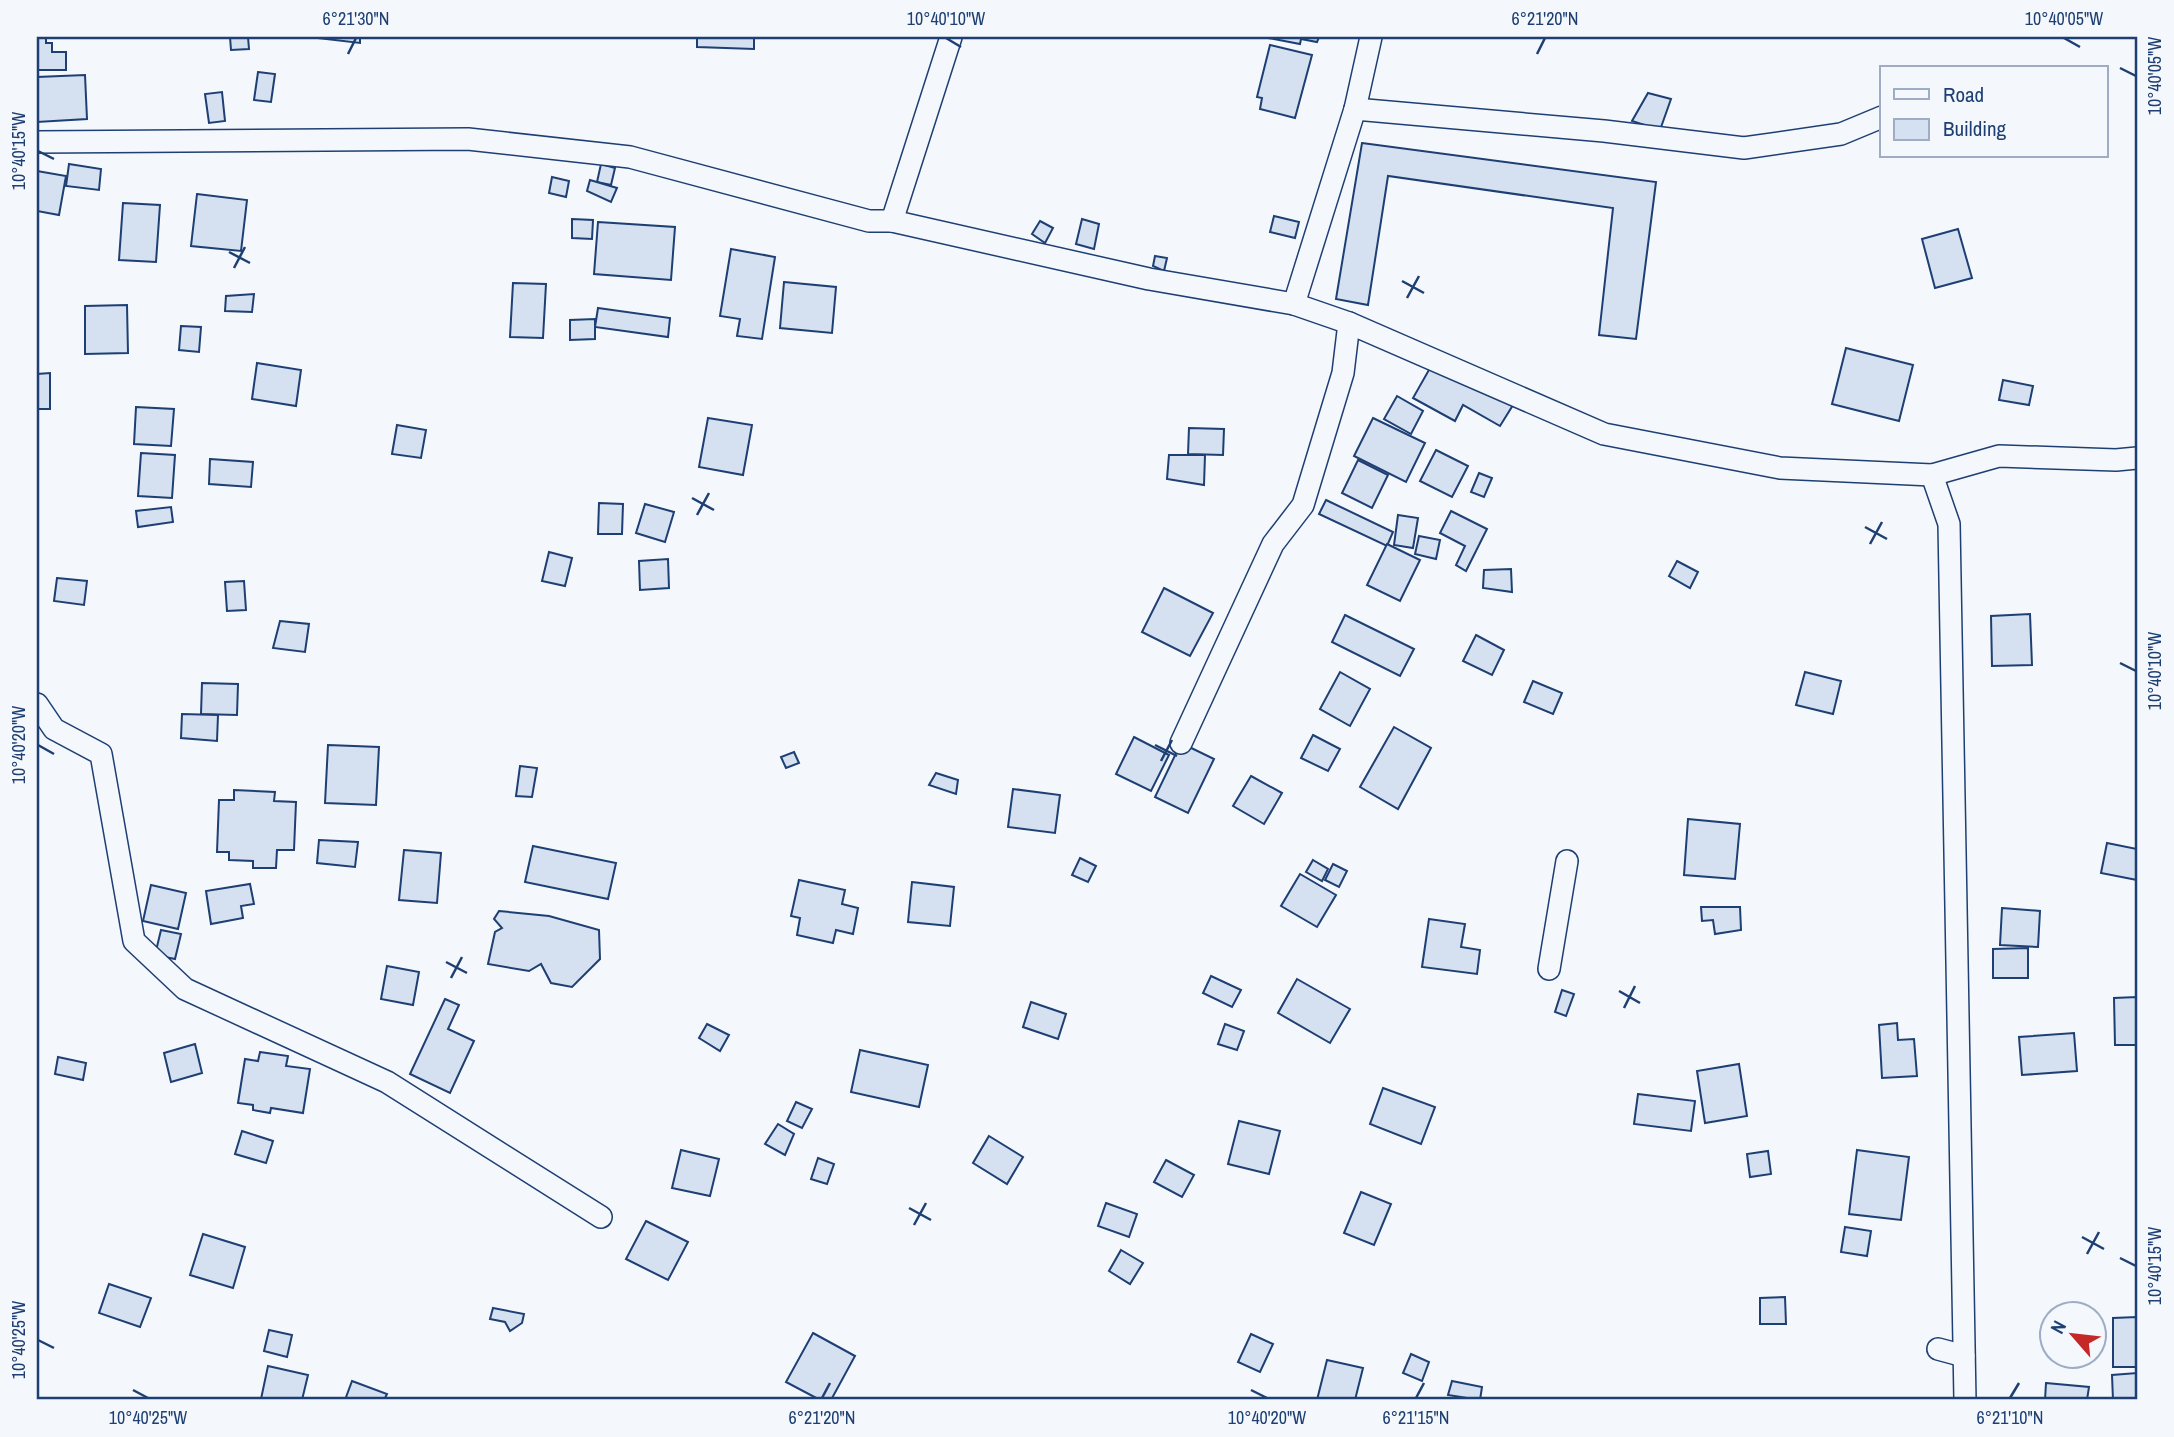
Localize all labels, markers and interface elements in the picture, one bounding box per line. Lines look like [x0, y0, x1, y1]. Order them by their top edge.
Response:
text: 6°21'30"N [323, 6, 389, 31]
text: 10°40'10"W [907, 6, 985, 31]
text: 6°21'20"N [1512, 6, 1578, 31]
text: 10°40'05"W [2025, 6, 2103, 31]
text: 10°40'05"W [2142, 37, 2167, 115]
legend [1880, 66, 2108, 158]
text: Road [1943, 80, 1984, 109]
text: 10°40'15"W [6, 112, 31, 190]
text: Building [1943, 114, 2007, 143]
text: 10°40'10"W [2142, 632, 2167, 710]
text: 10°40'20"W [6, 706, 31, 784]
text: 10°40'15"W [2142, 1227, 2167, 1305]
north arrow [2038, 1300, 2108, 1370]
text: 10°40'25"W [6, 1301, 31, 1379]
text: N [2044, 1316, 2072, 1338]
text: 10°40'25"W [109, 1405, 187, 1430]
text: 6°21'20"N [789, 1405, 855, 1430]
text: 10°40'20"W [1228, 1405, 1306, 1430]
text: 6°21'15"N [1383, 1405, 1449, 1430]
text: 6°21'10"N [1977, 1405, 2043, 1430]

